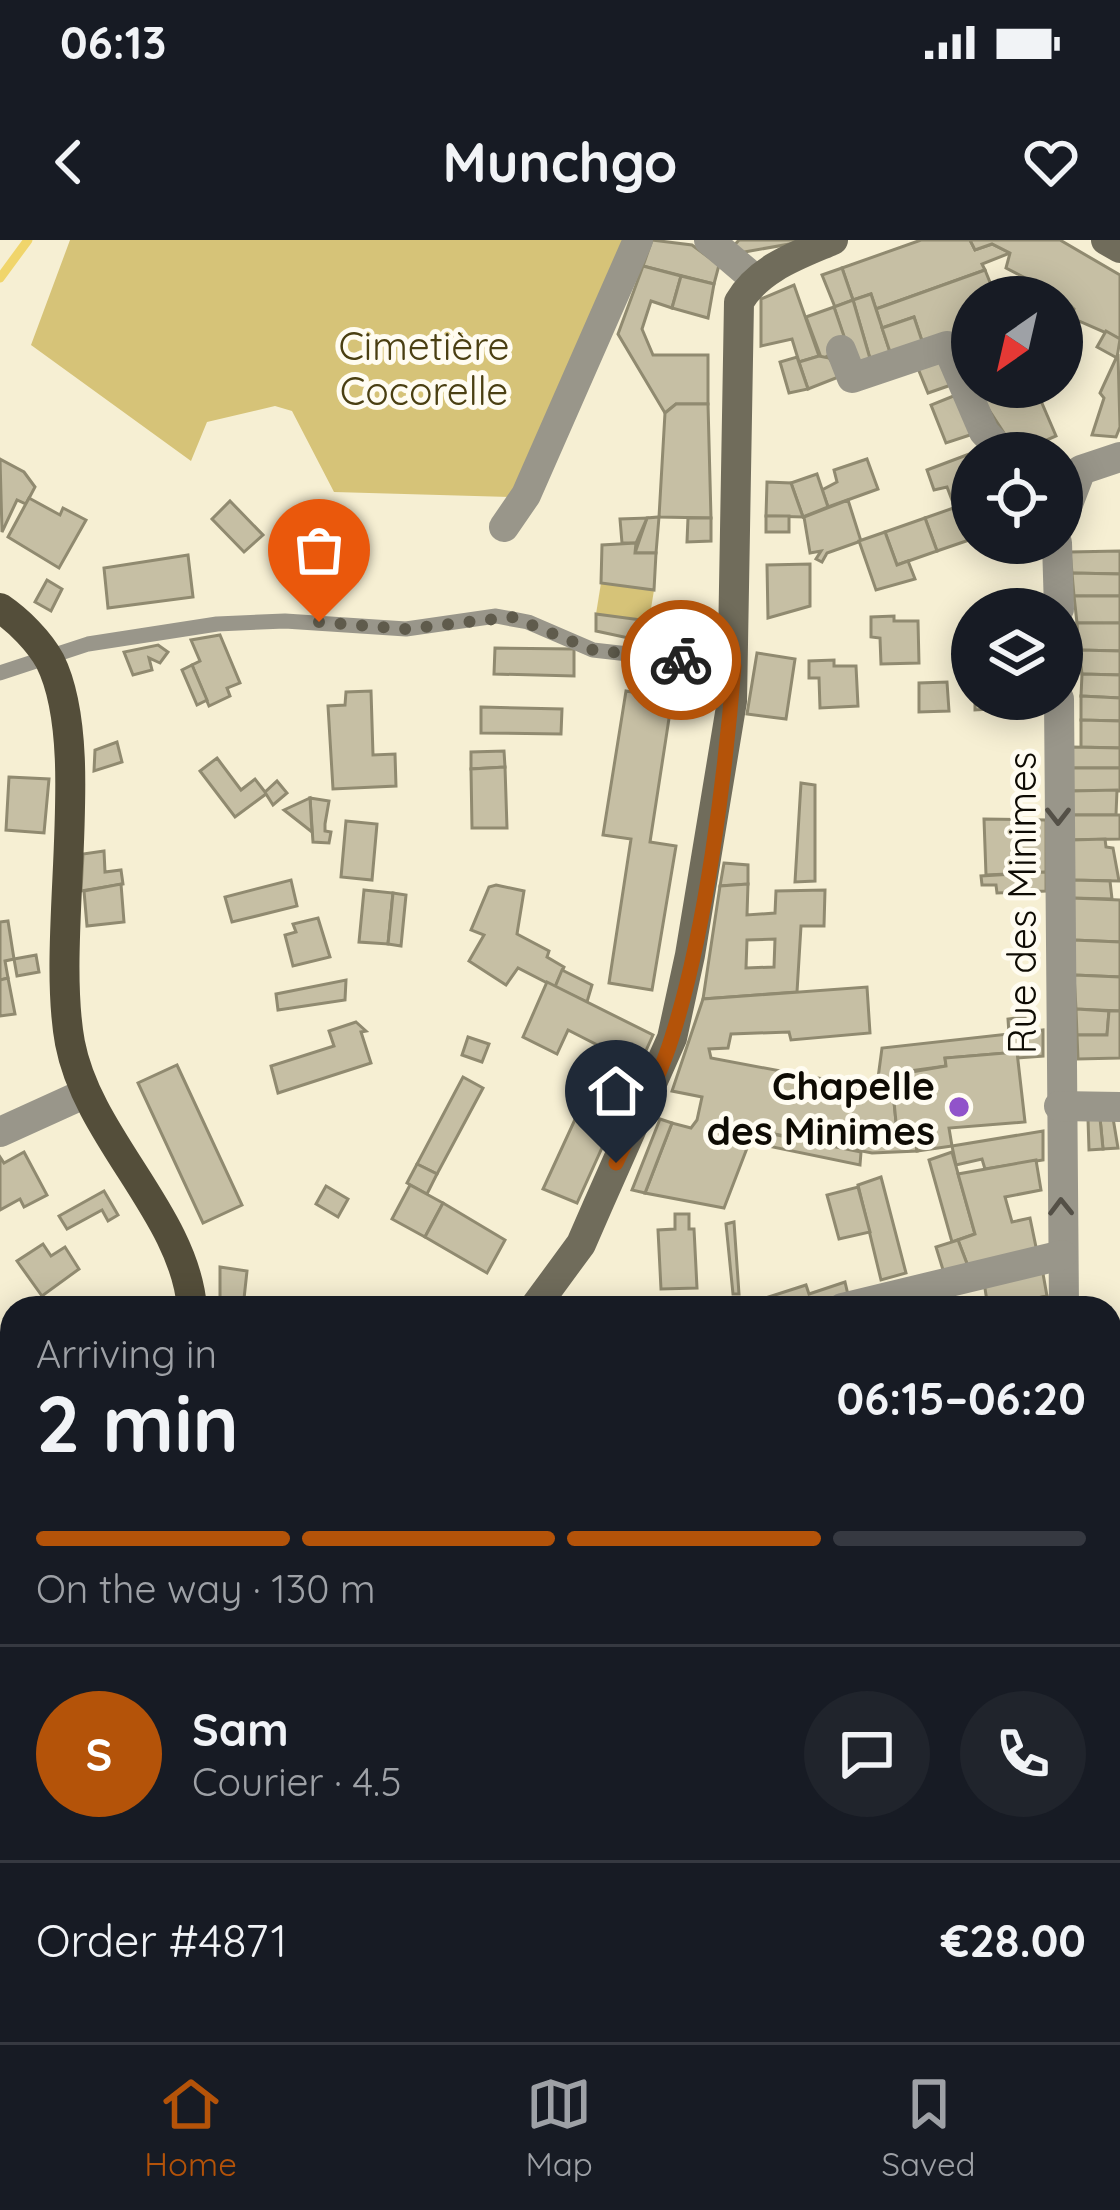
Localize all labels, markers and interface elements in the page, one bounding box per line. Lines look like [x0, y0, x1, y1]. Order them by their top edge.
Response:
text: 06:13 [60, 14, 166, 70]
text: Munchgo [443, 128, 677, 196]
icon: back [36, 129, 102, 195]
icon: heart [1018, 129, 1084, 195]
north arrow [951, 276, 1083, 408]
map controls [951, 276, 1083, 720]
park label: Cimetière Cocorelle [338, 321, 510, 415]
button: locate [951, 432, 1083, 564]
pin [268, 499, 370, 622]
icon: bag [286, 517, 352, 583]
button: layers [951, 588, 1083, 720]
courier [621, 600, 741, 720]
icon: bike [648, 627, 714, 693]
street label: Rue des Minimes [997, 752, 1046, 1054]
one-way arrow [1045, 808, 1071, 826]
pin [565, 1040, 667, 1163]
icon: home [583, 1058, 649, 1124]
place label: Chapelle des Minimes [706, 1061, 935, 1155]
marker: Chapelle des Minimes [946, 1094, 972, 1120]
one-way arrow [1048, 1197, 1074, 1216]
text: Arriving in [36, 1329, 217, 1378]
text: 06:15–06:20 [837, 1370, 1086, 1426]
text: 2 min [36, 1374, 239, 1472]
text: On the way · 130 m [36, 1564, 376, 1613]
button: chat [804, 1691, 930, 1817]
button: phone [960, 1691, 1086, 1817]
text: Sam [192, 1701, 289, 1757]
text: S [86, 1726, 112, 1782]
text: Courier · 4.5 [192, 1757, 401, 1806]
text: Order #4871 [36, 1912, 287, 1968]
text: €28.00 [941, 1912, 1086, 1968]
tab: Home [144, 2071, 237, 2184]
tab: Map [526, 2071, 593, 2184]
tab: Saved [882, 2071, 976, 2184]

